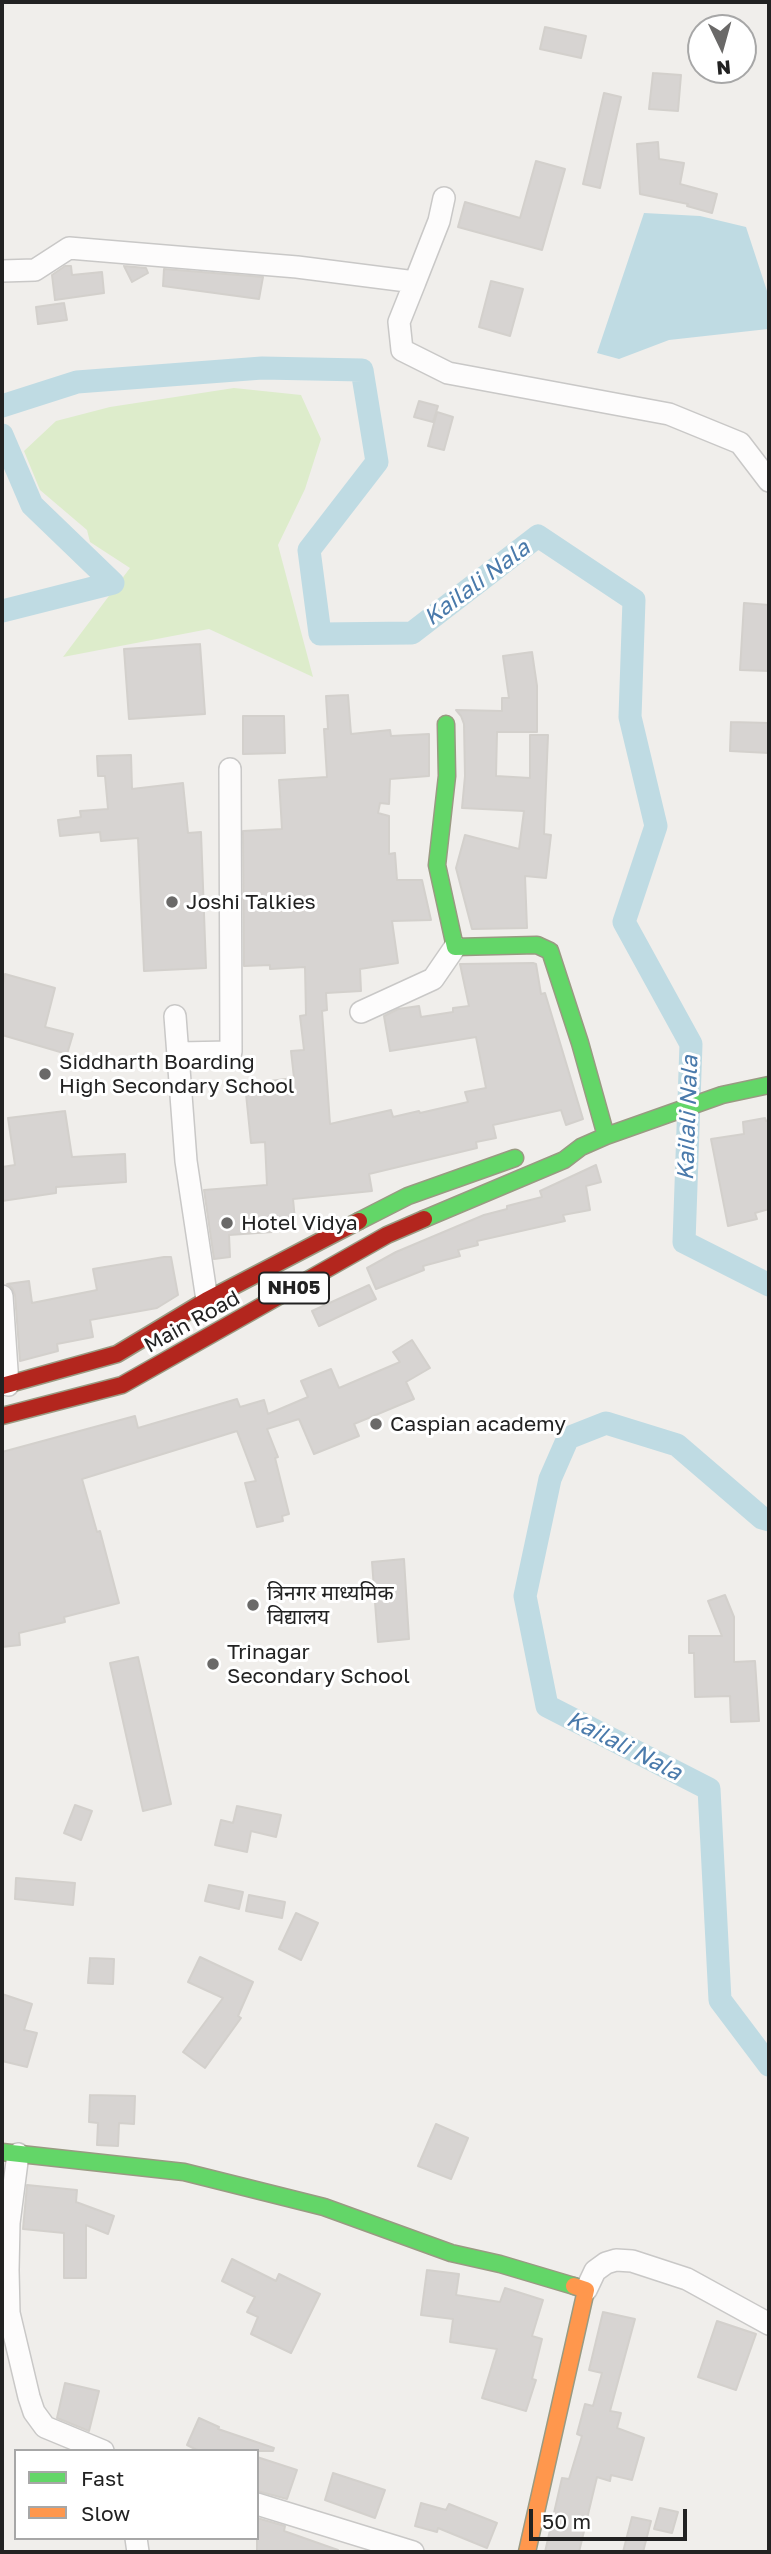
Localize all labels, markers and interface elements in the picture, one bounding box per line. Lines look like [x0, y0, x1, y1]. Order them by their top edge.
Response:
north arrow [687, 14, 757, 84]
text: N [716, 56, 732, 81]
water label: Kailali Nala [419, 534, 535, 632]
place label: Joshi Talkies [186, 889, 316, 915]
marker: Joshi Talkies [164, 894, 180, 910]
place label: Siddharth Boarding High Secondary School [59, 1049, 295, 1099]
water label: Kailali Nala [672, 1055, 704, 1181]
marker: Siddharth Boarding High Secondary School [37, 1066, 53, 1082]
place label: Hotel Vidya [241, 1210, 358, 1236]
marker: Hotel Vidya [219, 1215, 235, 1231]
road number: NH05 [259, 1272, 329, 1304]
street label: Main Road [140, 1285, 244, 1359]
place label: Caspian academy [390, 1411, 566, 1437]
marker: Caspian academy [368, 1416, 384, 1432]
place label: त्रिनगर माध्यमिक विद्यालय [267, 1580, 394, 1630]
marker: त्रिनगर माध्यमिक विद्यालय [245, 1597, 261, 1613]
place label: Trinagar Secondary School [227, 1639, 410, 1689]
marker: Trinagar Secondary School [205, 1656, 221, 1672]
water label: Kailali Nala [562, 1705, 686, 1787]
legend [14, 2449, 259, 2540]
text: Fast [81, 2465, 124, 2491]
scale bar [533, 2494, 690, 2538]
text: Slow [81, 2500, 130, 2526]
text: 50 m [542, 2508, 591, 2534]

